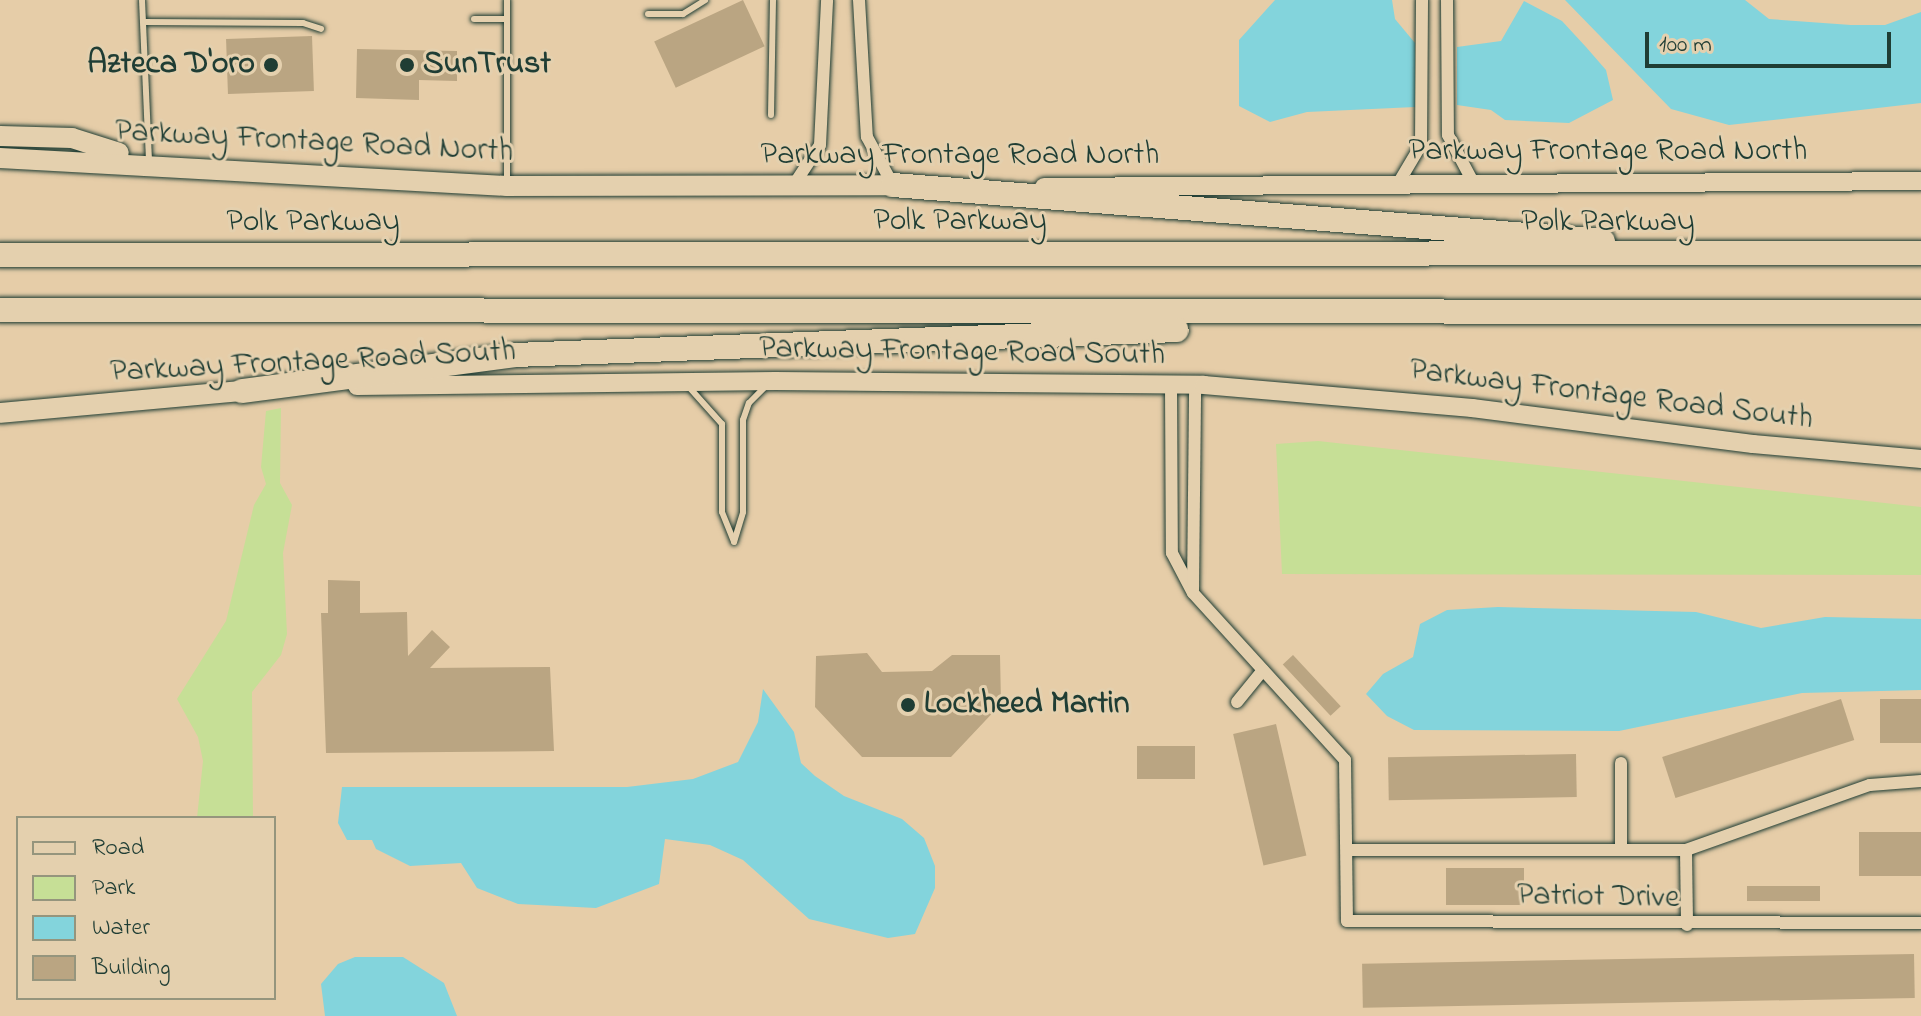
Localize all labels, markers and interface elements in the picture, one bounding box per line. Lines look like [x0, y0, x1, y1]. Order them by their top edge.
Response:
scale bar [1649, 16, 1895, 66]
text: 100 m [1659, 28, 1712, 63]
place label: Azteca D'oro [87, 46, 255, 84]
place label: SunTrust [423, 46, 551, 84]
marker: Azteca D'oro [262, 56, 280, 74]
marker: SunTrust [398, 56, 416, 74]
street label: Parkway Frontage Road North [114, 113, 514, 173]
street label: Parkway Frontage Road North [1409, 133, 1807, 171]
street label: Parkway Frontage Road North [761, 137, 1159, 175]
street label: Polk Parkway [873, 203, 1047, 241]
street label: Polk Parkway [226, 204, 400, 242]
street label: Polk Parkway [1521, 204, 1695, 242]
street label: Parkway Frontage Road South [759, 330, 1165, 376]
street label: Parkway Frontage Road South [109, 333, 517, 393]
street label: Parkway Frontage Road South [1407, 352, 1815, 440]
place label: Lockheed Martin [924, 686, 1129, 724]
marker: Lockheed Martin [899, 696, 917, 714]
legend [16, 816, 276, 1000]
text: Road [92, 831, 144, 866]
text: Park [92, 871, 135, 906]
street label: Patriot Drive [1516, 877, 1680, 919]
text: Water [92, 911, 150, 946]
text: Building [92, 951, 171, 986]

